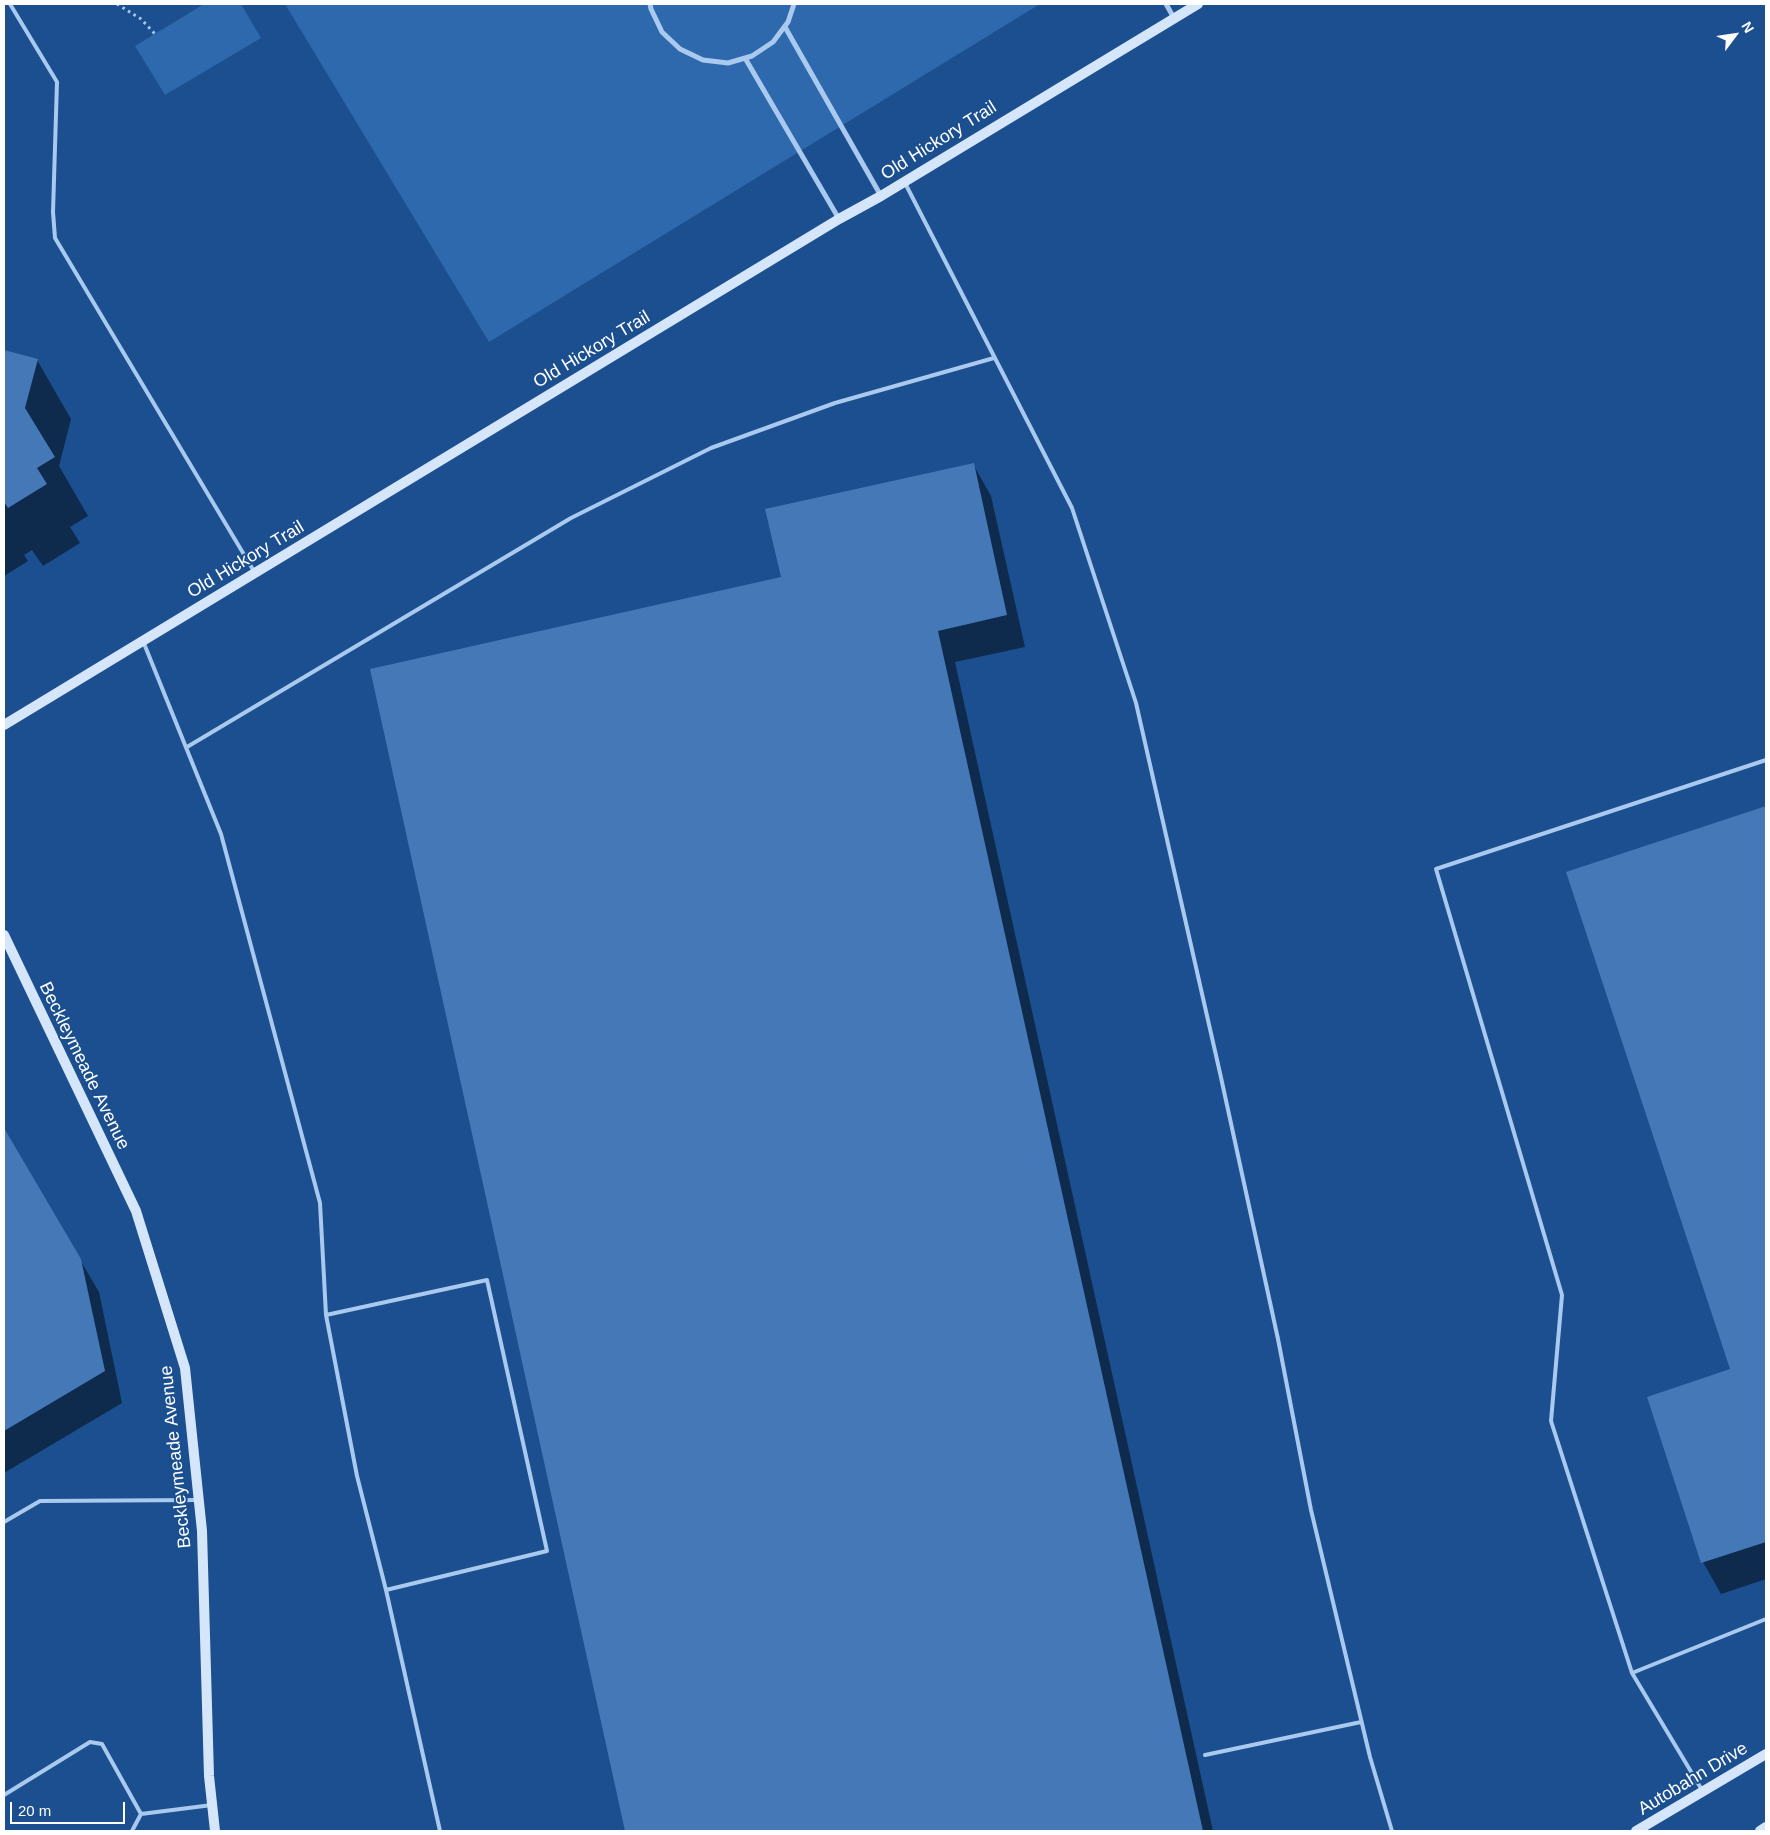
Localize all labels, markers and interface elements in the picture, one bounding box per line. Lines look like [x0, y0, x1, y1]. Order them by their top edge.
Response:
north arrow [1710, 10, 1760, 60]
text: N [1738, 19, 1757, 36]
street label: Old Hickory Trail [877, 97, 1001, 185]
street label: Old Hickory Trail [530, 307, 654, 393]
street label: Old Hickory Trail [184, 517, 308, 603]
street label: Beckleymeade Avenue [34, 979, 134, 1153]
street label: Beckleymeade Avenue [156, 1364, 196, 1550]
street label: Autobahn Drive [1634, 1738, 1752, 1820]
scale bar [12, 1792, 128, 1824]
text: 20 m [18, 1802, 51, 1819]

